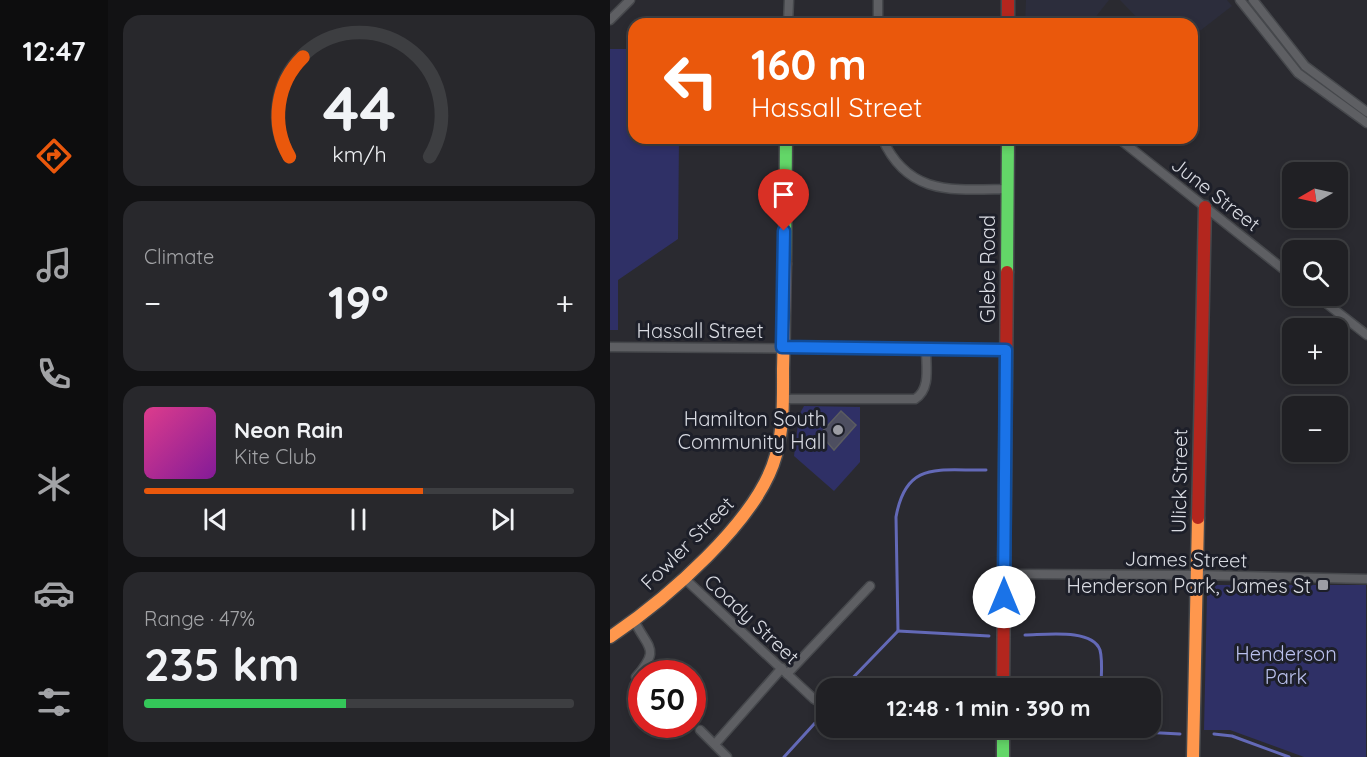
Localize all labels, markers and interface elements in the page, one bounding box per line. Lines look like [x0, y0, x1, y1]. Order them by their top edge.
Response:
text: 12:47 [22, 34, 86, 68]
text: 160 m [751, 38, 867, 91]
icon: left [652, 42, 730, 120]
text: 44 [322, 69, 396, 147]
text: Hassall Street [751, 90, 922, 124]
icon: directions [33, 135, 75, 177]
text: km/h [332, 142, 386, 168]
street label: June Street [1167, 152, 1266, 237]
north arrow [1282, 162, 1348, 228]
map controls [1282, 162, 1348, 462]
pin [758, 169, 809, 231]
icon: arrive [767, 178, 800, 211]
street label: Glebe Road [975, 215, 1000, 323]
button: search [1282, 240, 1348, 306]
icon: music [33, 244, 75, 286]
text: Climate [144, 244, 214, 269]
text: 19° [328, 274, 389, 330]
text: − [144, 282, 161, 323]
text: + [555, 282, 574, 323]
street label: Hassall Street [637, 318, 764, 343]
button: + [1282, 318, 1348, 384]
icon: phone [33, 353, 75, 395]
button: − [1282, 396, 1348, 462]
place label: Hamilton South Community Hall [678, 406, 826, 454]
text: Neon Rain [234, 416, 343, 444]
marker: Hamilton South Community Hall [831, 423, 845, 437]
street label: Ulick Street [1166, 428, 1192, 533]
text: Kite Club [234, 444, 316, 469]
icon: climate [33, 463, 75, 505]
street label: Fowler Street [635, 491, 739, 595]
icon: previous [199, 503, 232, 536]
icon: pause [342, 503, 375, 536]
icon: next [486, 503, 519, 536]
street label: James Street [1124, 545, 1248, 573]
position arrow [972, 565, 1036, 629]
street label: Coady Street [699, 569, 805, 669]
icon: car [33, 572, 75, 614]
place label: Henderson Park, James St [1067, 573, 1311, 598]
marker: Henderson Park, James St [1316, 578, 1330, 592]
text: Range · 47% [144, 606, 255, 631]
text: 235 km [144, 636, 299, 692]
park label: Henderson Park [1235, 641, 1337, 689]
speed limit sign: 50 [628, 660, 706, 738]
icon: filters [33, 681, 75, 723]
text: 12:48 · 1 min · 390 m [886, 694, 1091, 722]

